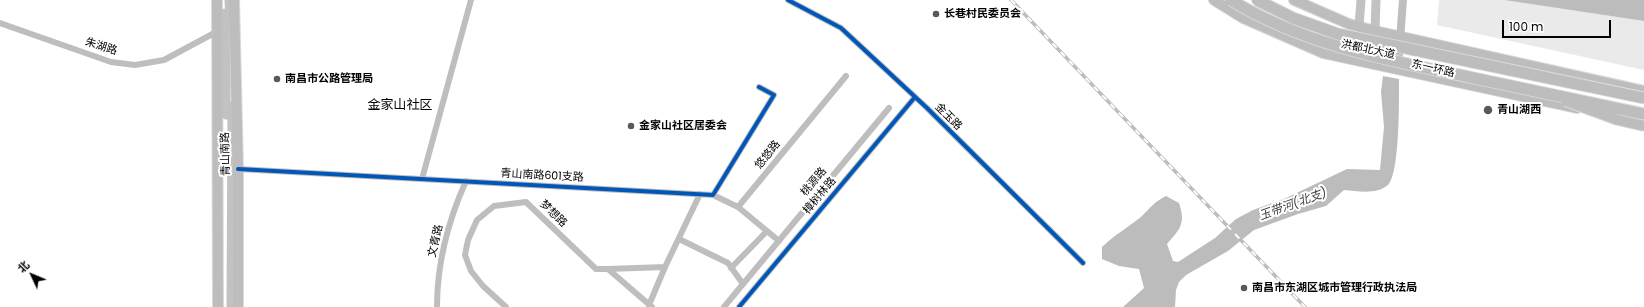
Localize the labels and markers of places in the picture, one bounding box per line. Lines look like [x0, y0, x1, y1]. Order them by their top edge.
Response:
place label: 长巷村民委员会 [944, 7, 1021, 21]
marker: 长巷村民委员会 [931, 9, 941, 19]
place label: 南昌市公路管理局 [285, 72, 373, 86]
marker: 南昌市公路管理局 [272, 74, 282, 84]
place label: 青山湖西 [1497, 103, 1541, 117]
marker: 青山湖西 [1482, 104, 1494, 116]
place label: 金家山社区居委会 [639, 119, 727, 133]
marker: 金家山社区居委会 [626, 121, 636, 131]
place label: 南昌市东湖区城市管理行政执法局 [1252, 281, 1417, 295]
marker: 南昌市东湖区城市管理行政执法局 [1239, 283, 1249, 293]

